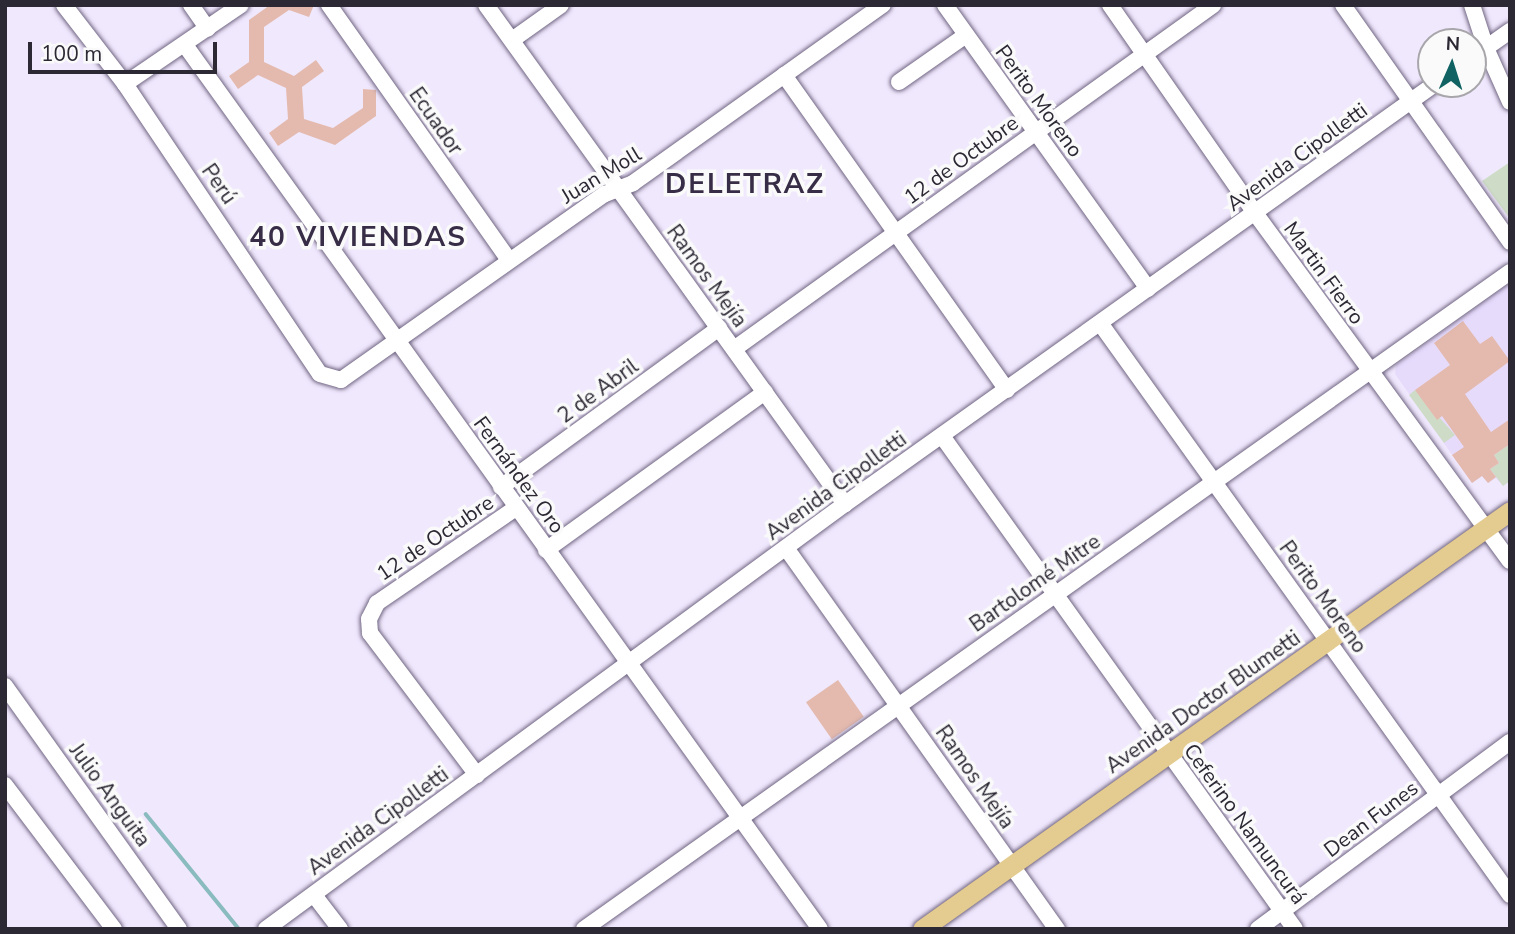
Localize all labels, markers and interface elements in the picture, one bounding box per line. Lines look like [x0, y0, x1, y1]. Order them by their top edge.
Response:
scale bar [32, 28, 220, 72]
north arrow [1417, 28, 1487, 98]
text: N [1445, 31, 1461, 57]
text: 100 m [41, 40, 102, 68]
street label: Perito Moreno [990, 40, 1088, 162]
street label: Ecuador [404, 83, 468, 159]
street label: Avenida Cipolletti [1222, 97, 1372, 217]
street label: 12 de Octubre [899, 110, 1023, 210]
street label: Juan Moll [556, 141, 646, 209]
street label: Perú [196, 159, 242, 209]
district label: DELETRAZ [666, 167, 824, 201]
street label: Martin Fierro [1278, 217, 1370, 329]
district label: 40 VIVIENDAS [251, 220, 465, 254]
street label: Ramos Mejía [661, 220, 753, 332]
street label: 2 de Abril [553, 353, 643, 429]
street label: Fernández Oro [468, 412, 570, 538]
street label: Avenida Cipolletti [761, 426, 911, 546]
street label: 12 de Octubre [372, 490, 498, 586]
street label: Bartolomé Mitre [965, 529, 1105, 637]
street label: Perito Moreno [1274, 536, 1372, 658]
street label: Avenida Doctor Blumetti [1101, 625, 1305, 779]
street label: Ramos Mejía [930, 720, 1020, 834]
street label: Julio Anguita [64, 738, 156, 852]
street label: Ceferino Namuncurá [1178, 739, 1312, 909]
street label: Avenida Cipolletti [303, 761, 453, 881]
street label: Dean Funes [1319, 775, 1423, 863]

